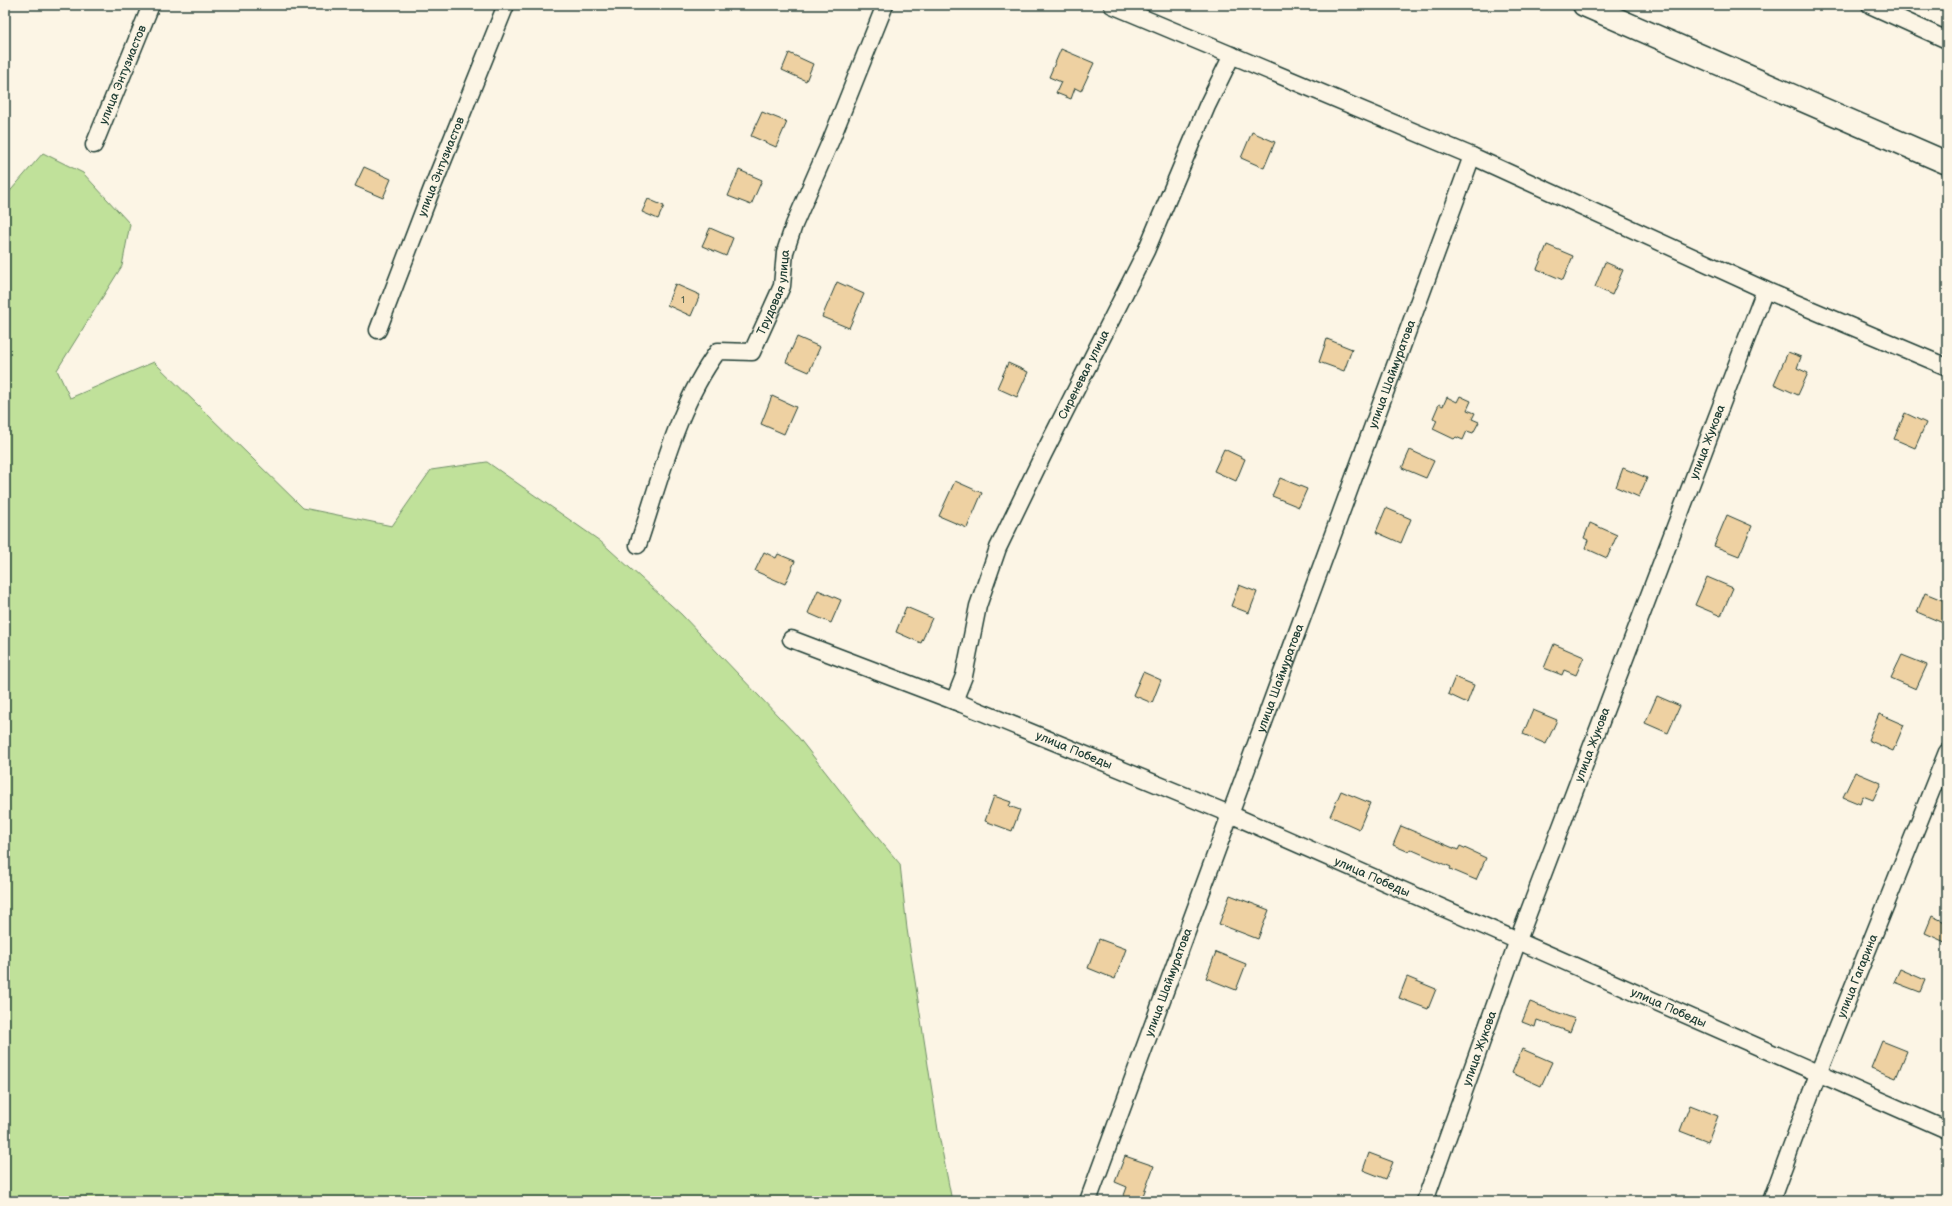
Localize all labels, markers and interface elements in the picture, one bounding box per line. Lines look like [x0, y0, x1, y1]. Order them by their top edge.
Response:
street label: улица Энтузиастов [96, 22, 150, 127]
street label: улица Энтузиастов [414, 114, 468, 219]
street label: Трудовая улица [753, 249, 793, 337]
house number: 1 [681, 294, 685, 306]
street label: улица Шаймуратова [1365, 318, 1419, 430]
street label: Сиреневая улица [1055, 327, 1112, 422]
street label: улица Жукова [1686, 403, 1728, 481]
street label: улица Шаймуратова [1253, 622, 1307, 734]
street label: улица Жукова [1571, 705, 1613, 784]
street label: улица Победы [1034, 728, 1114, 772]
street label: улица Победы [1332, 854, 1412, 900]
street label: улица Шаймуратова [1142, 926, 1195, 1039]
street label: улица Гагарина [1834, 932, 1881, 1020]
street label: улица Победы [1629, 984, 1709, 1031]
street label: улица Жукова [1459, 1009, 1500, 1088]

